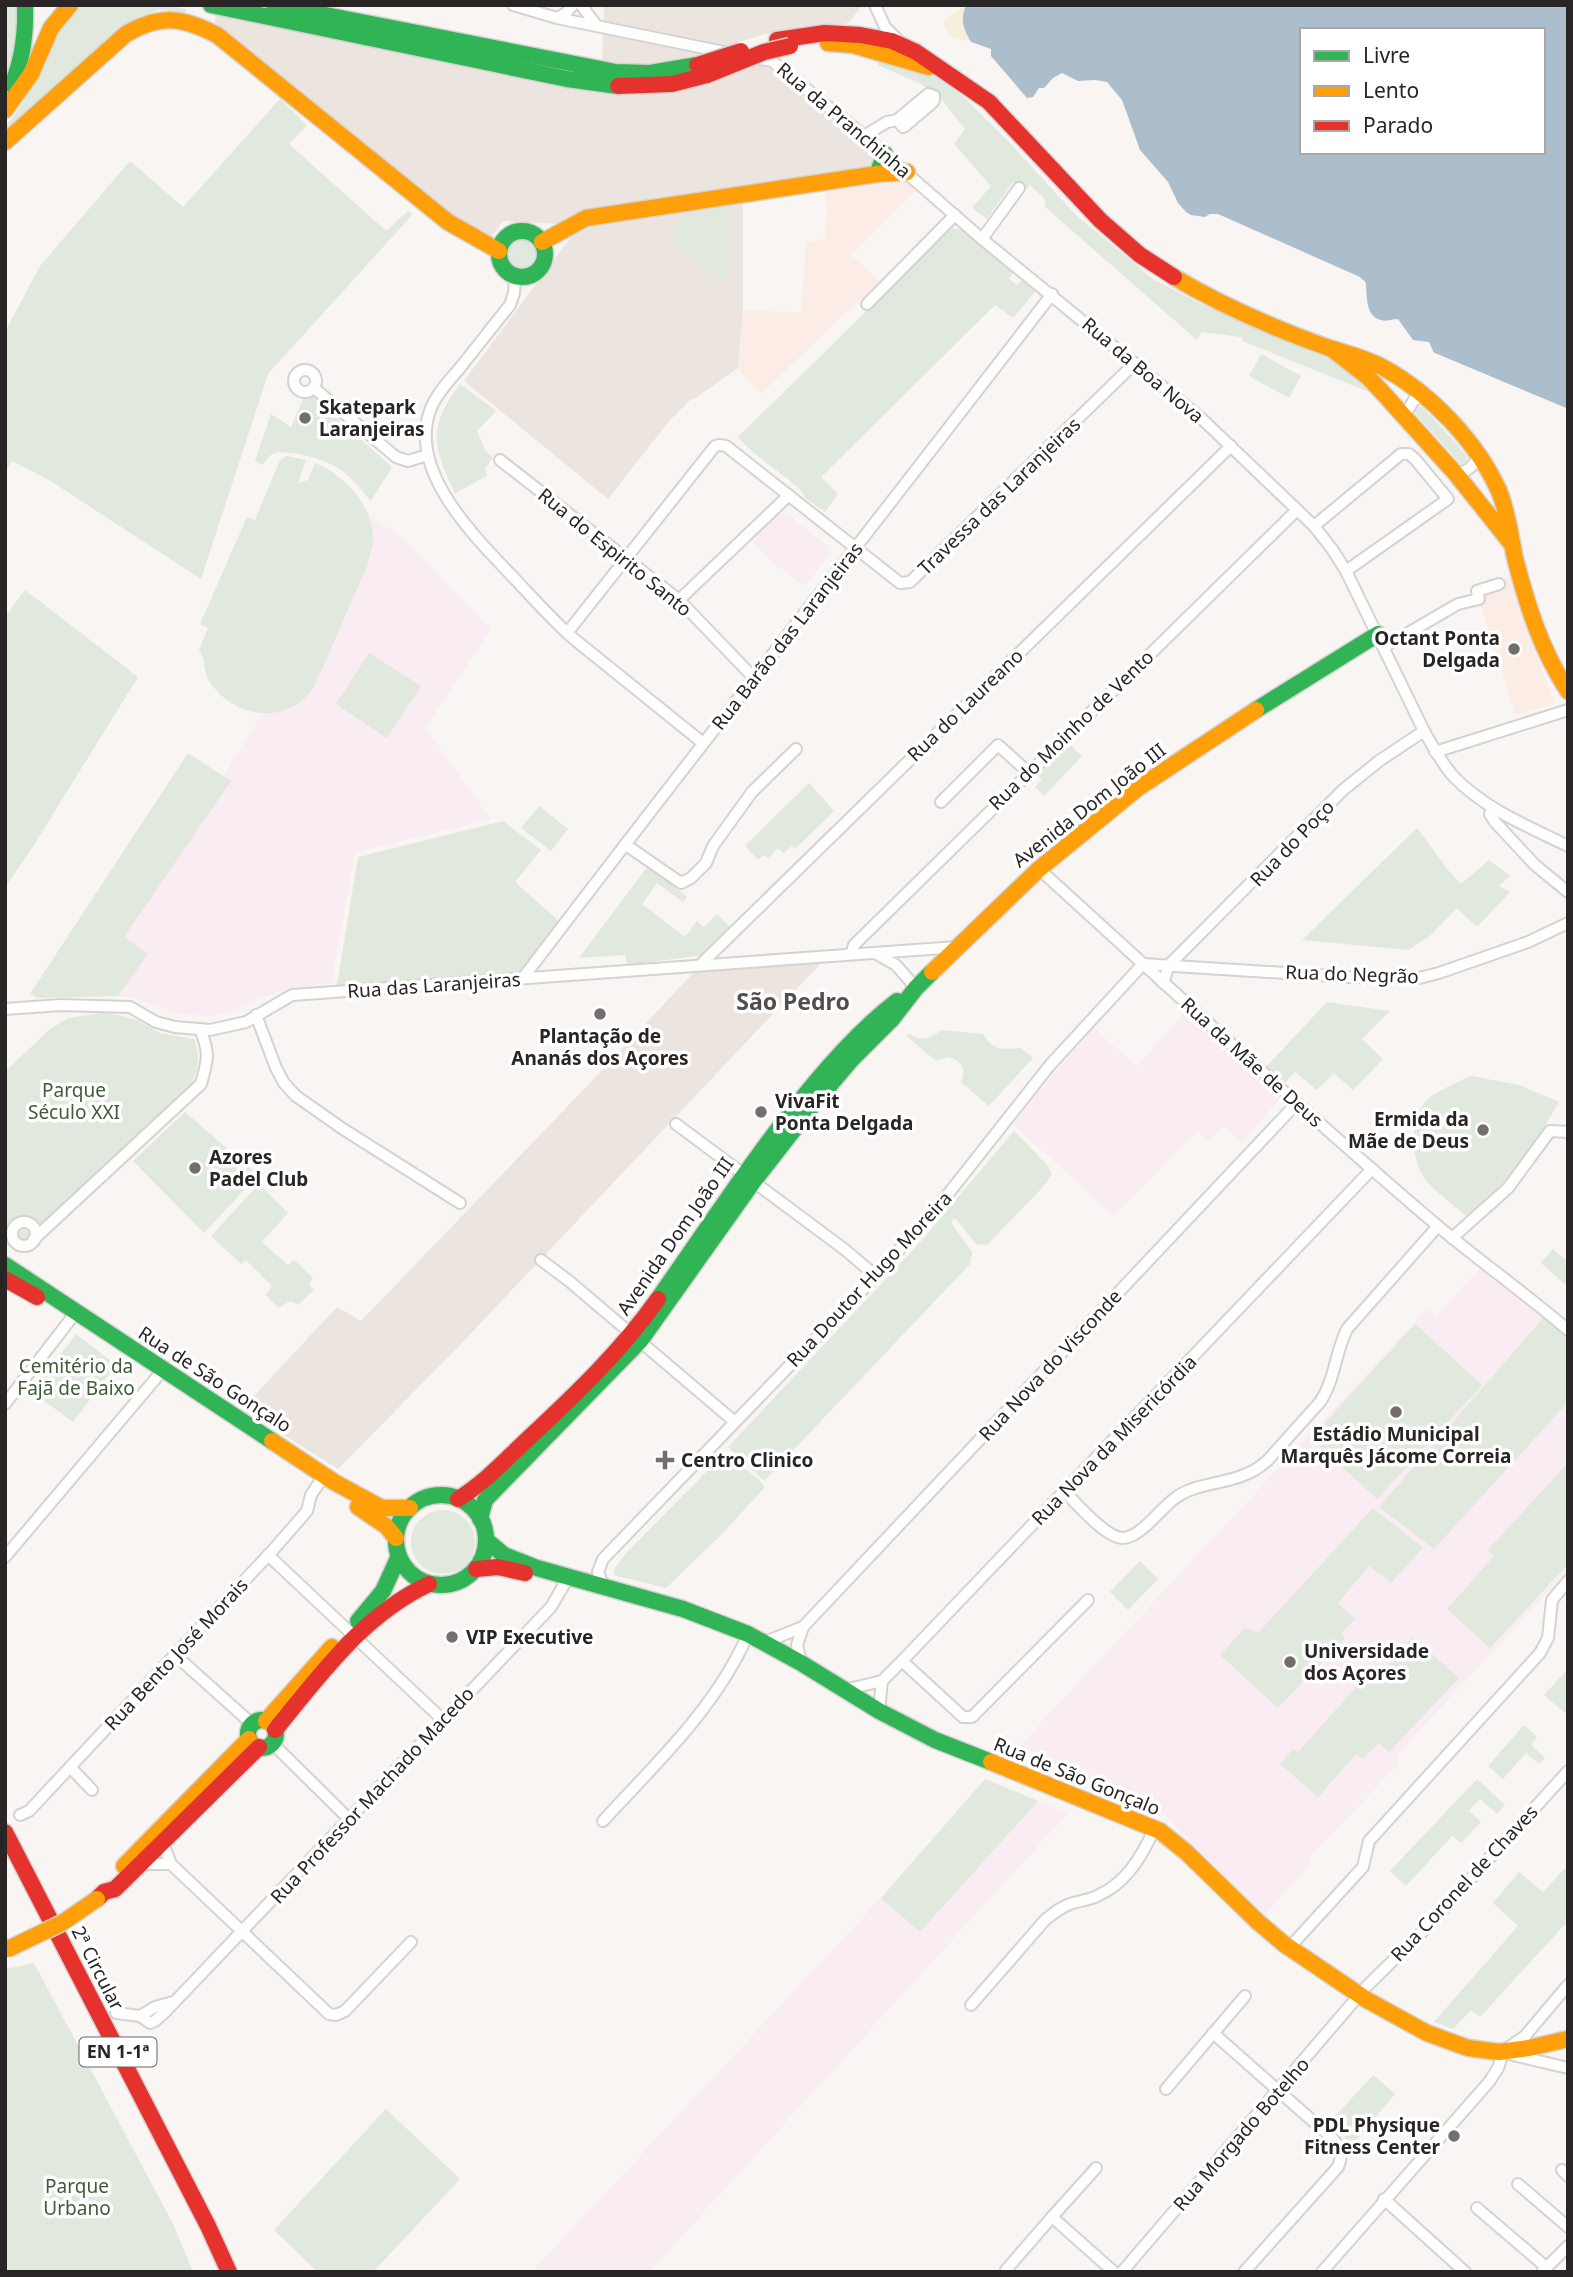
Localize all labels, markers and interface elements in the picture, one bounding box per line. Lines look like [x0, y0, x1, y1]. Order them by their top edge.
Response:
legend [1300, 28, 1545, 154]
text: Livre [1363, 41, 1410, 69]
street label: Rua da Pranchinha [771, 56, 917, 184]
text: Lento [1363, 76, 1419, 104]
text: Parado [1363, 111, 1433, 139]
street label: Rua da Boa Nova [1077, 311, 1209, 429]
place label: Skatepark Laranjeiras [319, 394, 425, 442]
marker: Skatepark Laranjeiras [297, 410, 313, 426]
street label: Travessa das Laranjeiras [912, 411, 1086, 581]
street label: Rua do Espirito Santo [533, 482, 697, 622]
street label: Rua Barão das Laranjeiras [706, 537, 868, 735]
place label: Octant Ponta Delgada [1374, 625, 1500, 673]
marker: Octant Ponta Delgada [1506, 641, 1522, 657]
street label: Rua do Laureano [901, 643, 1029, 767]
street label: Rua do Moinho de Vento [983, 644, 1159, 816]
street label: Avenida Dom João III [1007, 737, 1171, 873]
street label: Rua do Poço [1244, 794, 1340, 892]
street label: Rua do Negrão [1285, 959, 1419, 989]
street label: Rua das Laranjeiras [346, 966, 522, 1004]
district label: São Pedro [736, 985, 850, 1017]
street label: Rua da Mãe de Deus [1175, 991, 1329, 1133]
marker: Plantação de Ananás dos Açores [592, 1006, 608, 1022]
place label: Plantação de Ananás dos Açores [511, 1023, 689, 1071]
park label: Parque Século XXI [28, 1077, 120, 1125]
place label: VivaFit Ponta Delgada [775, 1088, 913, 1136]
marker: VivaFit Ponta Delgada [753, 1104, 769, 1120]
place label: Ermida da Mãe de Deus [1348, 1106, 1469, 1154]
marker: Ermida da Mãe de Deus [1475, 1122, 1491, 1138]
place label: Azores Padel Club [209, 1144, 308, 1192]
street label: Avenida Dom João III [611, 1152, 739, 1320]
marker: Azores Padel Club [187, 1160, 203, 1176]
street label: Rua Doutor Hugo Moreira [781, 1186, 957, 1372]
street label: Rua Nova do Visconde [973, 1284, 1127, 1446]
street label: Rua de São Gonçalo [134, 1320, 296, 1438]
street label: Rua Nova da Misericórdia [1026, 1349, 1202, 1531]
park label: Cemitério da Fajã de Baixo [17, 1353, 135, 1401]
marker: Estádio Municipal Marquês Jácome Correia [1388, 1404, 1404, 1420]
place label: Estádio Municipal Marquês Jácome Correia [1281, 1421, 1511, 1469]
place label: Centro Clinico [681, 1447, 813, 1473]
marker: Centro Clinico [655, 1450, 675, 1470]
street label: Rua Bento José Morais [98, 1572, 254, 1736]
place label: VIP Executive [466, 1624, 593, 1650]
marker: VIP Executive [444, 1629, 460, 1645]
place label: Universidade dos Açores [1304, 1638, 1429, 1686]
marker: Universidade dos Açores [1282, 1654, 1298, 1670]
street label: Rua Professor Machado Macedo [264, 1681, 480, 1909]
street label: Rua de São Gonçalo [990, 1731, 1164, 1821]
street label: Rua Coronel de Chaves [1385, 1799, 1543, 1967]
street label: 2ª Circular [66, 1921, 130, 2015]
road number: EN 1-1ª [80, 2038, 156, 2066]
street label: Rua Morgado Botelho [1167, 2052, 1315, 2216]
place label: PDL Physique Fitness Center [1304, 2112, 1441, 2160]
marker: PDL Physique Fitness Center [1446, 2128, 1462, 2144]
park label: Parque Urbano [43, 2173, 111, 2221]

